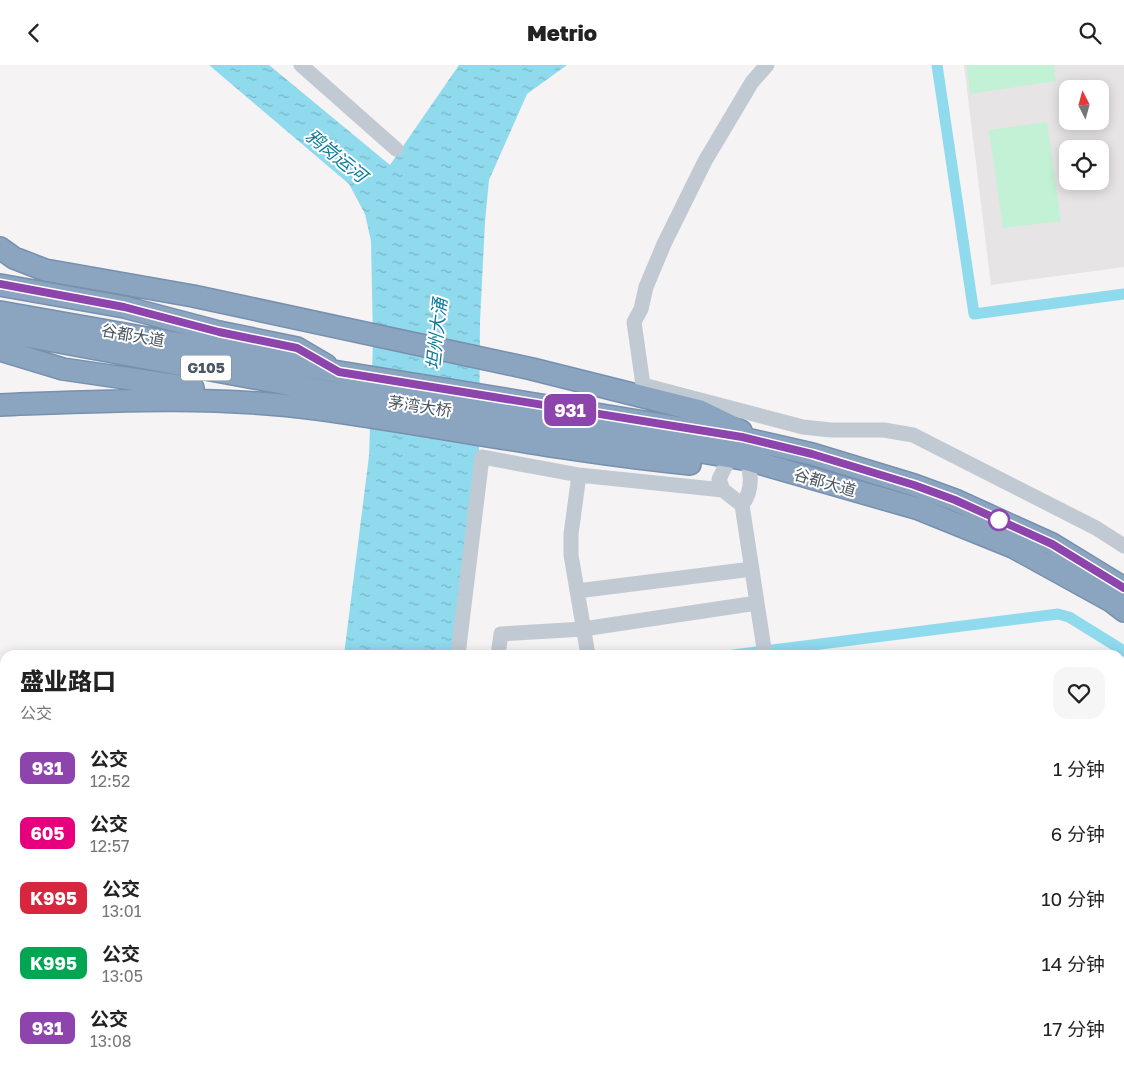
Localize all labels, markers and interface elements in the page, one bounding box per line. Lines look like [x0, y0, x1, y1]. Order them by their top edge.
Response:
icon: back [20, 19, 48, 47]
text: Metrio [527, 19, 597, 46]
icon: search [1076, 19, 1104, 47]
north arrow [1059, 80, 1109, 130]
map controls [1059, 80, 1109, 190]
water label: 鸦岗运河 [302, 124, 374, 188]
button: locate [1059, 140, 1109, 190]
water label: 坦州大涌 [421, 295, 451, 371]
street label: 谷都大道 [100, 320, 166, 350]
road number: G105 [181, 355, 231, 381]
street label: 茅湾大桥 [387, 392, 453, 420]
line badge: 931 [541, 394, 599, 426]
text: 931 [554, 399, 586, 421]
street label: 谷都大道 [791, 464, 859, 500]
unlabelled marker [988, 509, 1010, 531]
text: 盛业路口 [20, 666, 116, 695]
button: heart [1053, 667, 1105, 719]
text: 公交 [20, 703, 52, 723]
text: 公交 [90, 747, 128, 770]
text: 931 [32, 757, 63, 779]
text: 1 分钟 [1053, 757, 1105, 780]
text: 12:52 [90, 771, 130, 791]
text: 公交 [90, 812, 128, 835]
text: 605 [30, 822, 65, 844]
text: 6 分钟 [1051, 822, 1105, 845]
text: 12:57 [90, 836, 130, 856]
text: 公交 [102, 877, 140, 900]
text: K995 [30, 887, 77, 909]
text: 10 分钟 [1041, 887, 1105, 910]
text: 13:01 [102, 901, 142, 921]
text: 公交 [102, 942, 140, 965]
text: K995 [30, 952, 77, 974]
text: 14 分钟 [1041, 952, 1105, 975]
text: 13:05 [102, 966, 143, 986]
text: 公交 [90, 1007, 128, 1030]
text: 931 [32, 1017, 63, 1039]
text: 17 分钟 [1043, 1017, 1105, 1040]
text: 13:08 [90, 1031, 132, 1051]

